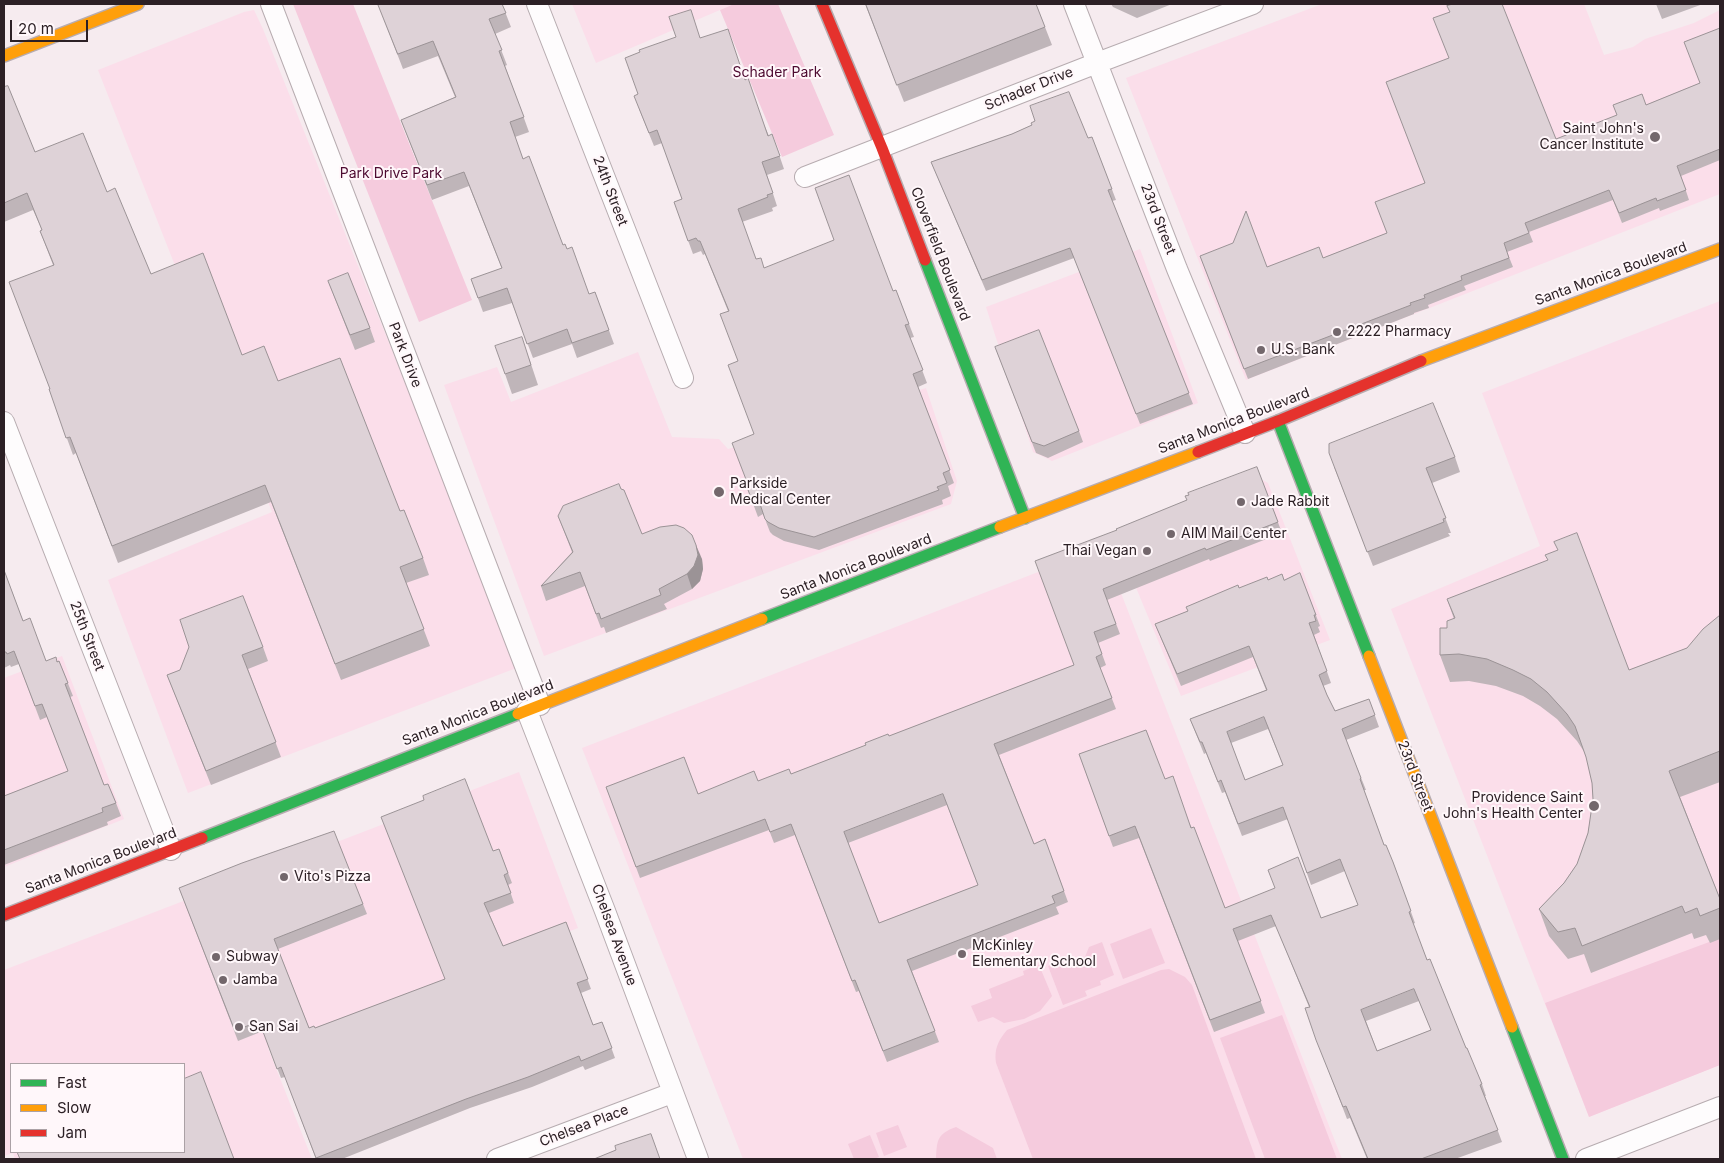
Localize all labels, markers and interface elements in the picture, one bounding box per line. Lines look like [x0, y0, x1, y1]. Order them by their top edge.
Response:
scale bar [12, 10, 90, 42]
text: 20 m [18, 19, 54, 38]
street label: Schader Drive [982, 64, 1076, 114]
park label: Schader Park [732, 65, 822, 81]
place label: Saint John's Cancer Institute [1539, 121, 1644, 154]
marker: Saint John's Cancer Institute [1648, 130, 1662, 144]
street label: 24th Street [589, 154, 631, 228]
park label: Park Drive Park [340, 166, 442, 182]
street label: 23rd Street [1137, 181, 1179, 257]
street label: Cloverfield Boulevard [907, 185, 973, 323]
street label: Santa Monica Boulevard [1533, 239, 1689, 309]
street label: Park Drive [385, 320, 425, 390]
place label: 2222 Pharmacy [1347, 324, 1451, 340]
marker: 2222 Pharmacy [1331, 326, 1343, 338]
place label: U.S. Bank [1271, 342, 1335, 358]
marker: U.S. Bank [1255, 344, 1267, 356]
street label: Santa Monica Boulevard [1156, 384, 1312, 458]
place label: Parkside Medical Center [730, 476, 831, 508]
marker: Parkside Medical Center [712, 485, 726, 499]
place label: Jade Rabbit [1251, 494, 1329, 510]
marker: Jade Rabbit [1235, 496, 1247, 508]
place label: AIM Mail Center [1181, 526, 1287, 542]
marker: AIM Mail Center [1165, 528, 1177, 540]
street label: Santa Monica Boulevard [778, 530, 934, 604]
place label: Thai Vegan [1063, 543, 1137, 559]
marker: Thai Vegan [1141, 545, 1153, 557]
street label: 25th Street [66, 599, 108, 673]
street label: Santa Monica Boulevard [400, 676, 556, 750]
street label: 23rd Street [1394, 738, 1436, 814]
place label: Providence Saint John's Health Center [1443, 790, 1583, 822]
marker: Providence Saint John's Health Center [1587, 799, 1601, 813]
street label: Santa Monica Boulevard [23, 824, 179, 898]
place label: Vito's Pizza [294, 869, 371, 885]
marker: Vito's Pizza [278, 871, 290, 883]
street label: Chelsea Avenue [588, 882, 640, 988]
place label: McKinley Elementary School [972, 938, 1096, 970]
marker: McKinley Elementary School [956, 948, 968, 960]
place label: Subway [226, 949, 279, 965]
marker: Subway [210, 951, 222, 963]
place label: Jamba [233, 972, 278, 988]
marker: Jamba [217, 974, 229, 986]
place label: San Sai [249, 1019, 298, 1035]
marker: San Sai [233, 1021, 245, 1033]
legend [10, 1063, 185, 1153]
text: Fast [57, 1073, 87, 1092]
text: Slow [57, 1098, 91, 1117]
street label: Chelsea Place [537, 1101, 631, 1151]
text: Jam [57, 1123, 87, 1142]

